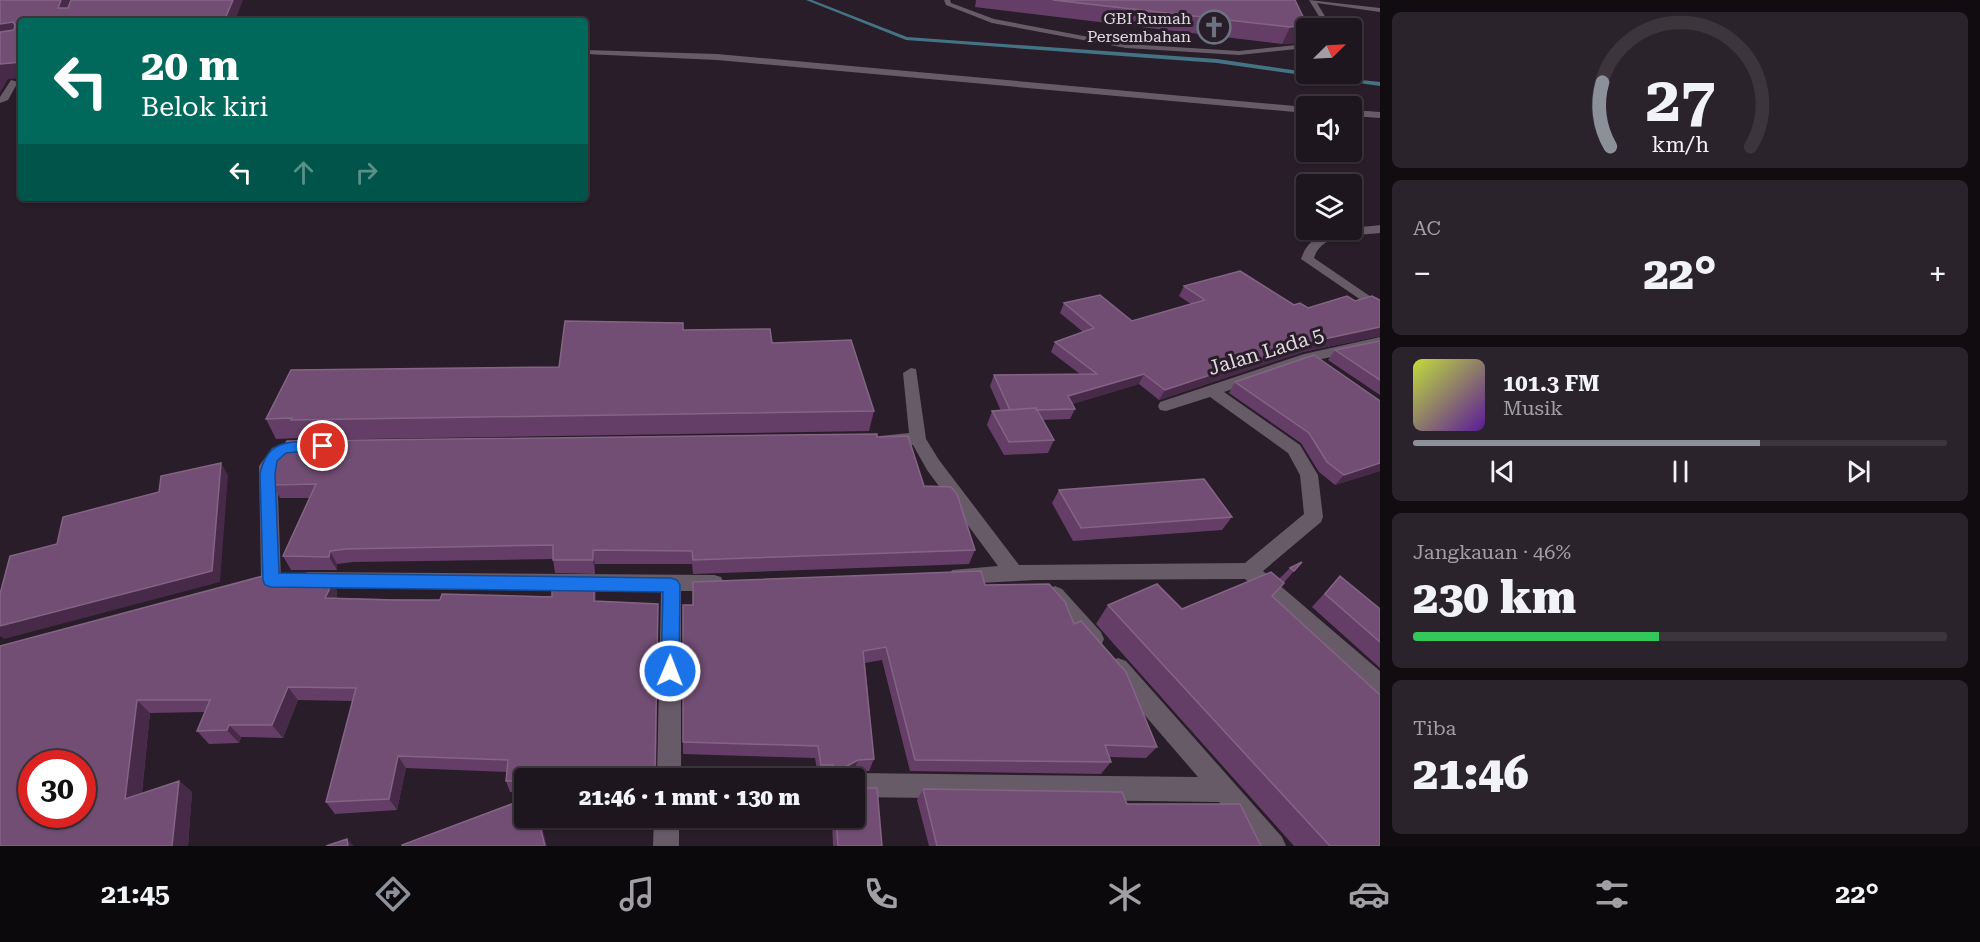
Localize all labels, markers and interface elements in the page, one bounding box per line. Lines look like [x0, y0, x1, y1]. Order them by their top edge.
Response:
place label: GBI Rumah Persembahan [1087, 9, 1191, 46]
church icon: GBI Rumah Persembahan [1196, 9, 1232, 45]
north arrow [1296, 18, 1362, 84]
map controls [1296, 18, 1362, 240]
text: 20 m [141, 41, 239, 90]
icon: left [42, 42, 120, 120]
text: 27 [1645, 63, 1715, 136]
text: Belok kiri [141, 91, 268, 123]
button: sound [1296, 96, 1362, 162]
text: km/h [1651, 132, 1709, 157]
icon: left [224, 156, 257, 189]
icon: ahead [287, 156, 320, 189]
icon: right [350, 156, 383, 189]
button: layers [1296, 174, 1362, 240]
text: AC [1413, 216, 1441, 240]
text: 22° [1644, 247, 1717, 300]
text: − [1413, 254, 1431, 293]
text: + [1929, 254, 1947, 293]
street label: Jalan Lada 5 [1205, 322, 1327, 380]
text: 101.3 FM [1503, 371, 1600, 396]
text: Musik [1503, 396, 1563, 420]
pin [297, 420, 348, 471]
icon: arrive [306, 429, 339, 462]
icon: previous [1486, 455, 1519, 488]
icon: pause [1664, 455, 1697, 488]
icon: next [1842, 455, 1875, 488]
text: Jangkauan · 46% [1413, 540, 1571, 564]
text: 230 km [1413, 571, 1576, 624]
position arrow [638, 639, 702, 703]
text: Tiba [1413, 716, 1456, 740]
text: 21:46 [1413, 747, 1529, 800]
speed limit sign: 30 [18, 750, 96, 828]
text: 21:46 · 1 mnt · 130 m [579, 785, 800, 810]
icon: directions [372, 873, 414, 915]
icon: music [616, 873, 658, 915]
icon: phone [860, 873, 902, 915]
icon: climate [1104, 873, 1146, 915]
icon: car [1348, 873, 1390, 915]
icon: filters [1591, 873, 1633, 915]
text: 21:45 [101, 878, 170, 910]
text: 22° [1835, 878, 1879, 910]

